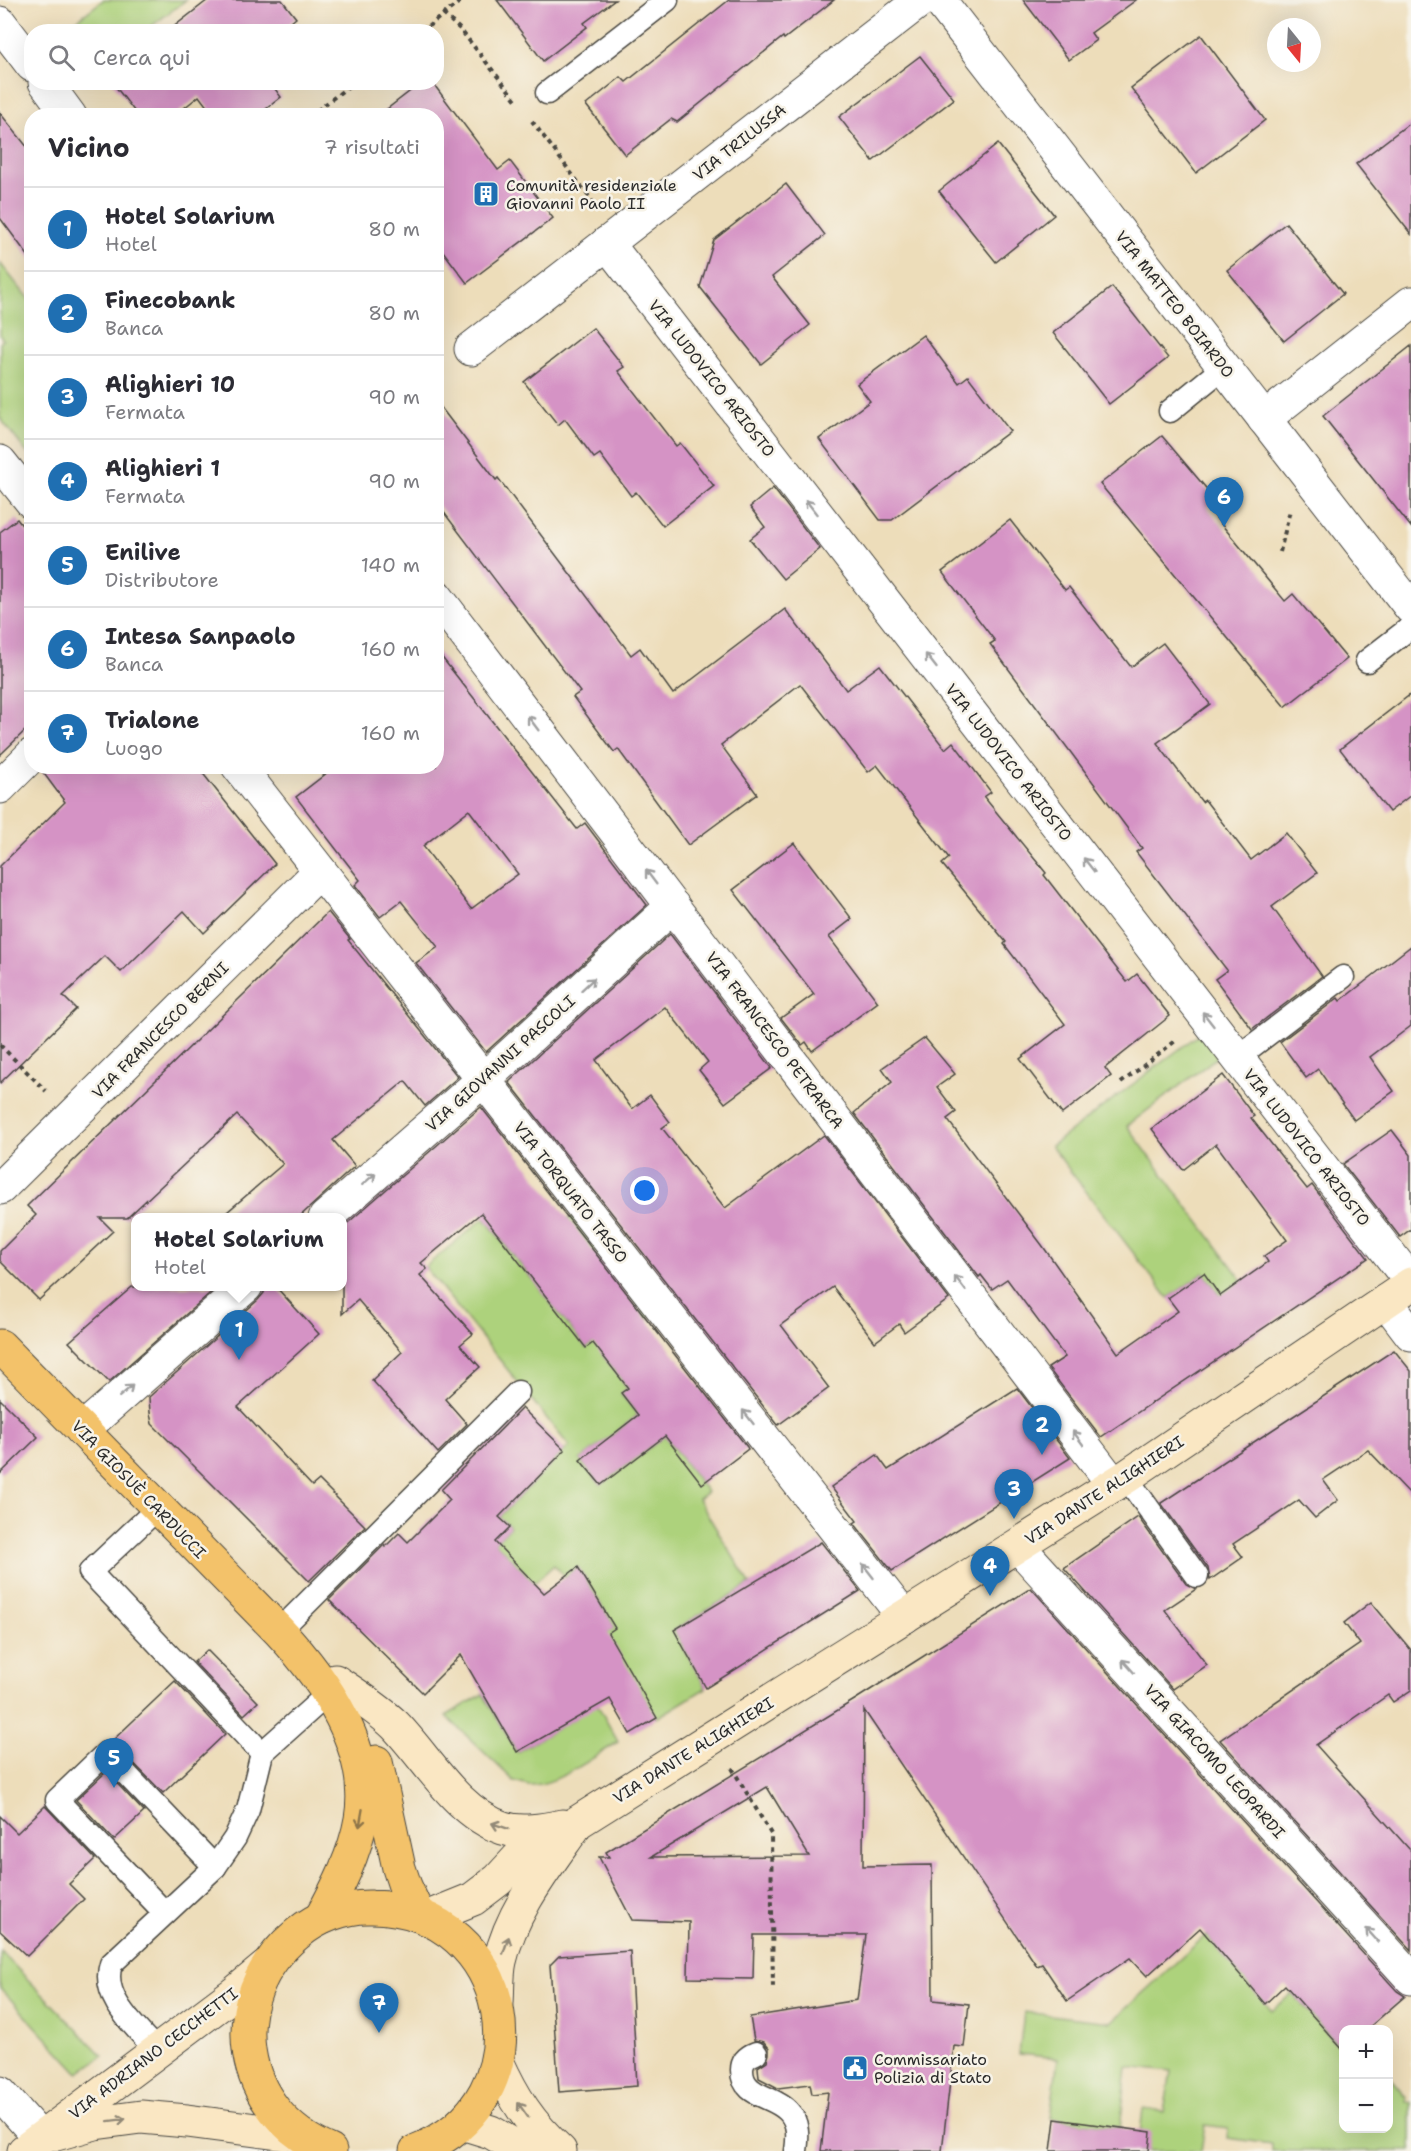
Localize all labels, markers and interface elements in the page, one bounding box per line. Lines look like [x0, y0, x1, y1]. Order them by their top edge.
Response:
north arrow [1267, 18, 1321, 72]
search box [24, 24, 444, 90]
icon: search [45, 41, 78, 74]
text: Cerca qui [93, 43, 191, 72]
street label: VIA TRILUSSA [688, 99, 790, 185]
text: Vicino [48, 130, 130, 165]
text: 7 risultati [324, 134, 420, 160]
place label: Comunità residenziale Giovanni Paolo II [506, 175, 677, 214]
building icon: Comunità residenziale Giovanni Paolo II [471, 179, 501, 209]
text: Hotel Solarium [105, 202, 275, 231]
text: 1 [63, 216, 72, 242]
text: 80 m [368, 216, 420, 242]
street label: VIA MATTEO BOIARDO [1111, 226, 1239, 382]
text: Hotel [105, 231, 157, 257]
text: Finecobank [105, 286, 236, 315]
street label: VIA LUDOVICO ARIOSTO [644, 295, 780, 461]
text: 2 [61, 300, 75, 326]
text: 80 m [368, 300, 420, 326]
text: Banca [105, 315, 163, 341]
text: Alighieri 10 [105, 370, 235, 399]
text: 3 [61, 384, 75, 410]
text: 90 m [368, 384, 420, 410]
text: Fermata [105, 399, 185, 425]
text: Alighieri 1 [105, 454, 220, 483]
text: 4 [61, 468, 75, 494]
text: 90 m [368, 468, 420, 494]
pin: 6 [1204, 478, 1244, 527]
text: Fermata [105, 483, 185, 509]
one-way arrow [805, 499, 818, 515]
text: Enilive [105, 538, 181, 567]
text: 5 [61, 552, 74, 578]
text: 140 m [361, 552, 420, 578]
text: Distributore [105, 567, 219, 593]
text: Intesa Sanpaolo [105, 622, 295, 651]
text: 6 [61, 636, 75, 662]
text: 160 m [361, 636, 420, 662]
text: Banca [105, 651, 163, 677]
one-way arrow [924, 654, 937, 670]
street label: VIA LUDOVICO ARIOSTO [941, 679, 1077, 845]
text: Trialone [105, 706, 200, 735]
one-way arrow [526, 715, 539, 731]
text: 7 [61, 720, 75, 746]
text: 160 m [361, 720, 420, 746]
text: Luogo [105, 735, 163, 761]
one-way arrow [1082, 858, 1095, 874]
one-way arrow [645, 870, 657, 886]
street label: VIA FRANCESCO PETRARCA [701, 947, 848, 1133]
street label: VIA FRANCESCO BERNI [87, 957, 233, 1103]
one-way arrow [580, 977, 595, 991]
street label: VIA GIOVANNI PASCOLI [421, 990, 580, 1136]
one-way arrow [1202, 1012, 1215, 1028]
street label: VIA LUDOVICO ARIOSTO [1239, 1064, 1375, 1230]
street label: VIA TORQUATO TASSO [509, 1117, 632, 1267]
one-way arrow [361, 1172, 376, 1186]
your location [630, 1176, 659, 1205]
popup [131, 1213, 347, 1291]
text: Hotel Solarium [154, 1225, 324, 1254]
text: Hotel [154, 1254, 206, 1280]
one-way arrow [954, 1276, 966, 1292]
pin: 1 [220, 1310, 258, 1360]
one-way arrow [118, 1385, 134, 1398]
pin: 2 [1022, 1406, 1062, 1455]
one-way arrow [742, 1410, 754, 1426]
street label: VIA GIOSUÈ CARDUCCI [67, 1416, 210, 1563]
street label: VIA DANTE ALIGHIERI [1021, 1431, 1188, 1550]
one-way arrow [1072, 1431, 1084, 1447]
pin: 3 [994, 1470, 1034, 1519]
pin: 4 [970, 1546, 1010, 1596]
one-way arrow [861, 1563, 874, 1579]
one-way arrow [1121, 1659, 1135, 1674]
street label: VIA GIACOMO LEOPARDI [1140, 1680, 1290, 1843]
street label: VIA DANTE ALIGHIERI [609, 1692, 778, 1809]
pin: 5 [94, 1738, 134, 1788]
one-way arrow [355, 1808, 366, 1828]
one-way arrow [491, 1820, 510, 1831]
one-way arrow [1365, 1927, 1379, 1942]
one-way arrow [501, 1936, 512, 1955]
street label: VIA ADRIANO CECCHETTI [65, 1983, 242, 2124]
pin: 7 [360, 1984, 398, 2033]
map controls [1339, 2025, 1393, 2133]
button: + [1339, 2025, 1393, 2079]
place label: Commissariato Polizia di Stato [874, 2049, 991, 2088]
public building icon: Commissariato Polizia di Stato [840, 2053, 870, 2083]
button: − [1339, 2079, 1393, 2133]
one-way arrow [517, 2102, 529, 2119]
one-way arrow [107, 2114, 126, 2125]

